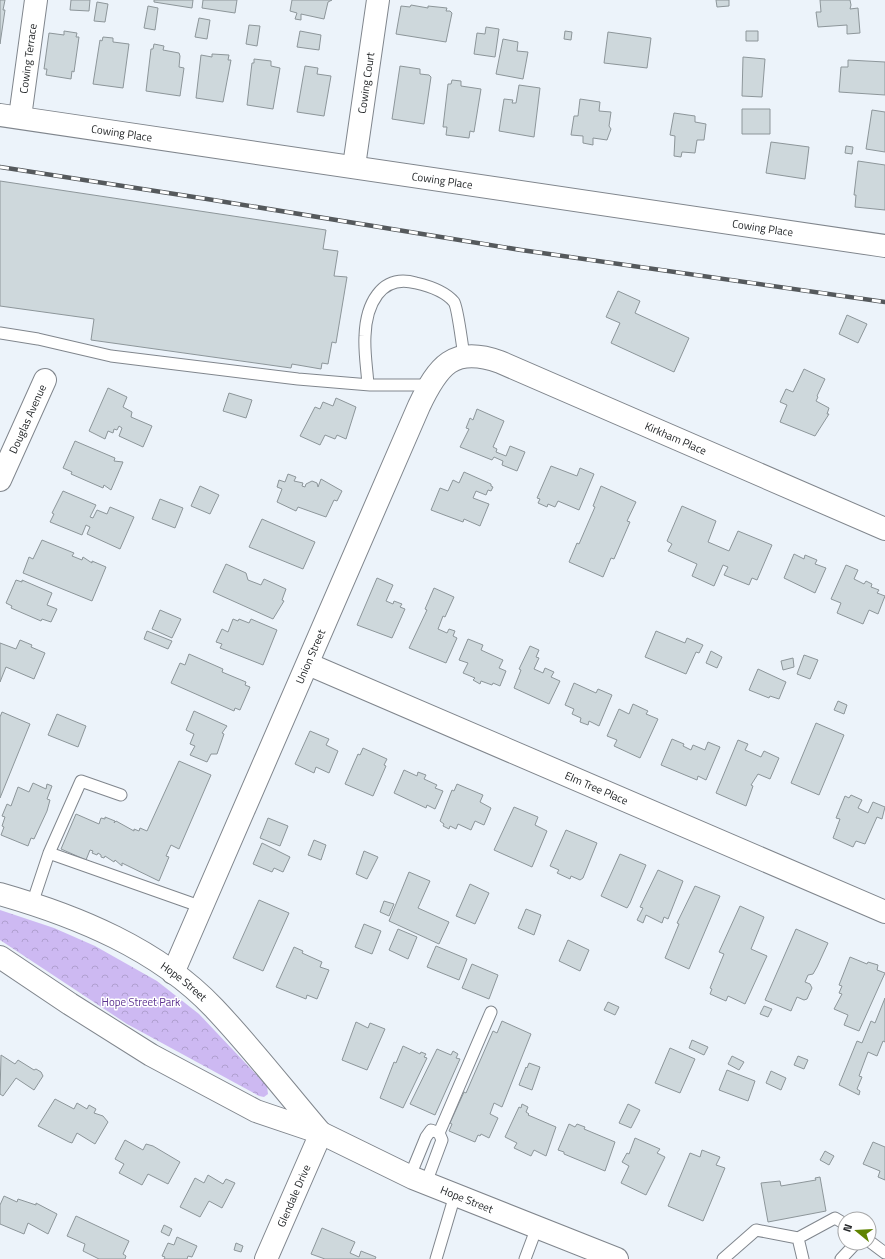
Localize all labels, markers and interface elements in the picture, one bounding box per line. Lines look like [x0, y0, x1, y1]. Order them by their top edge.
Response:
street label: Cowing Terrace [15, 22, 41, 94]
street label: Cowing Court [354, 51, 378, 115]
street label: Cowing Place [90, 121, 154, 145]
street label: Cowing Place [411, 168, 474, 193]
street label: Cowing Place [731, 215, 795, 240]
street label: Douglas Avenue [5, 381, 50, 456]
street label: Kirkham Place [642, 418, 710, 459]
street label: Union Street [291, 627, 329, 686]
street label: Elm Tree Place [562, 767, 631, 809]
street label: Hope Street [157, 958, 211, 1005]
park label: Hope Street Park [102, 994, 181, 1010]
street label: Glendale Drive [273, 1162, 314, 1230]
street label: Hope Street [438, 1182, 496, 1217]
north arrow [837, 1211, 877, 1251]
text: N [839, 1222, 856, 1234]

